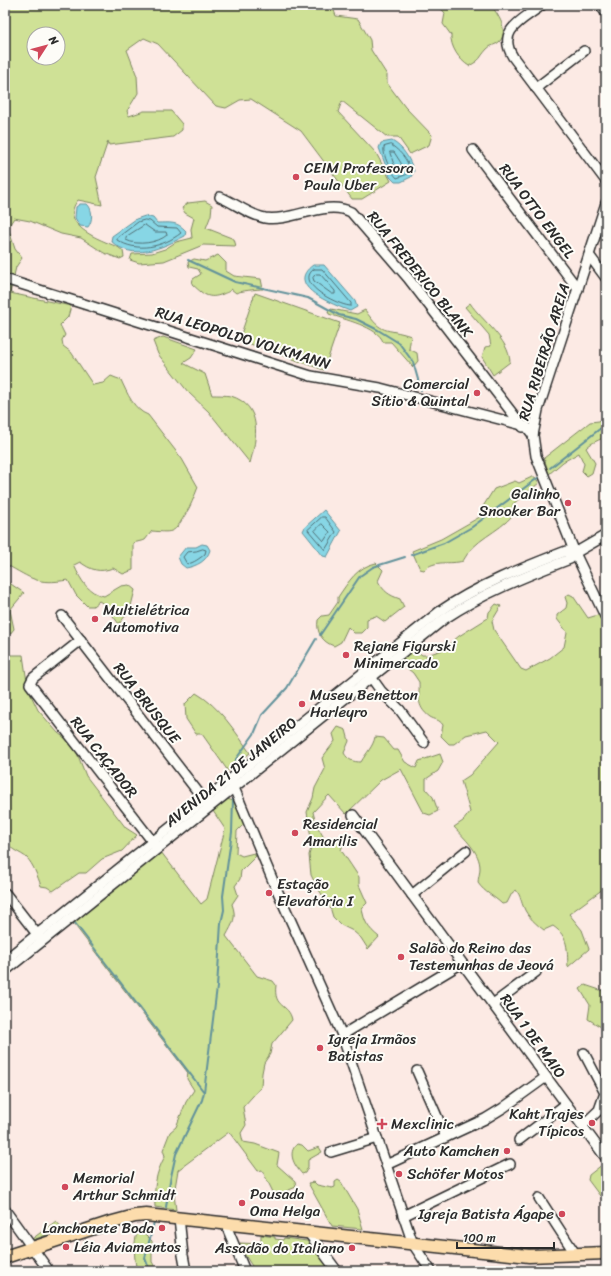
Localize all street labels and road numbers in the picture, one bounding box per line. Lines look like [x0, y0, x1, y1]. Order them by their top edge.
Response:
street label: RUA OTTO ENGEL [492, 158, 582, 264]
street label: RUA FREDERICO BLANK [361, 205, 480, 344]
street label: RUA RIBEIRÃO AREIA [511, 280, 577, 424]
street label: RUA LEOPOLDO VOLKMANN [152, 299, 334, 377]
street label: RUA BRUSQUE [107, 657, 188, 751]
street label: RUA CAÇADOR [64, 710, 144, 804]
street label: AVENIDA 21 DE JANEIRO [158, 710, 303, 834]
street label: RUA 1 DE MAIO [493, 988, 573, 1084]

